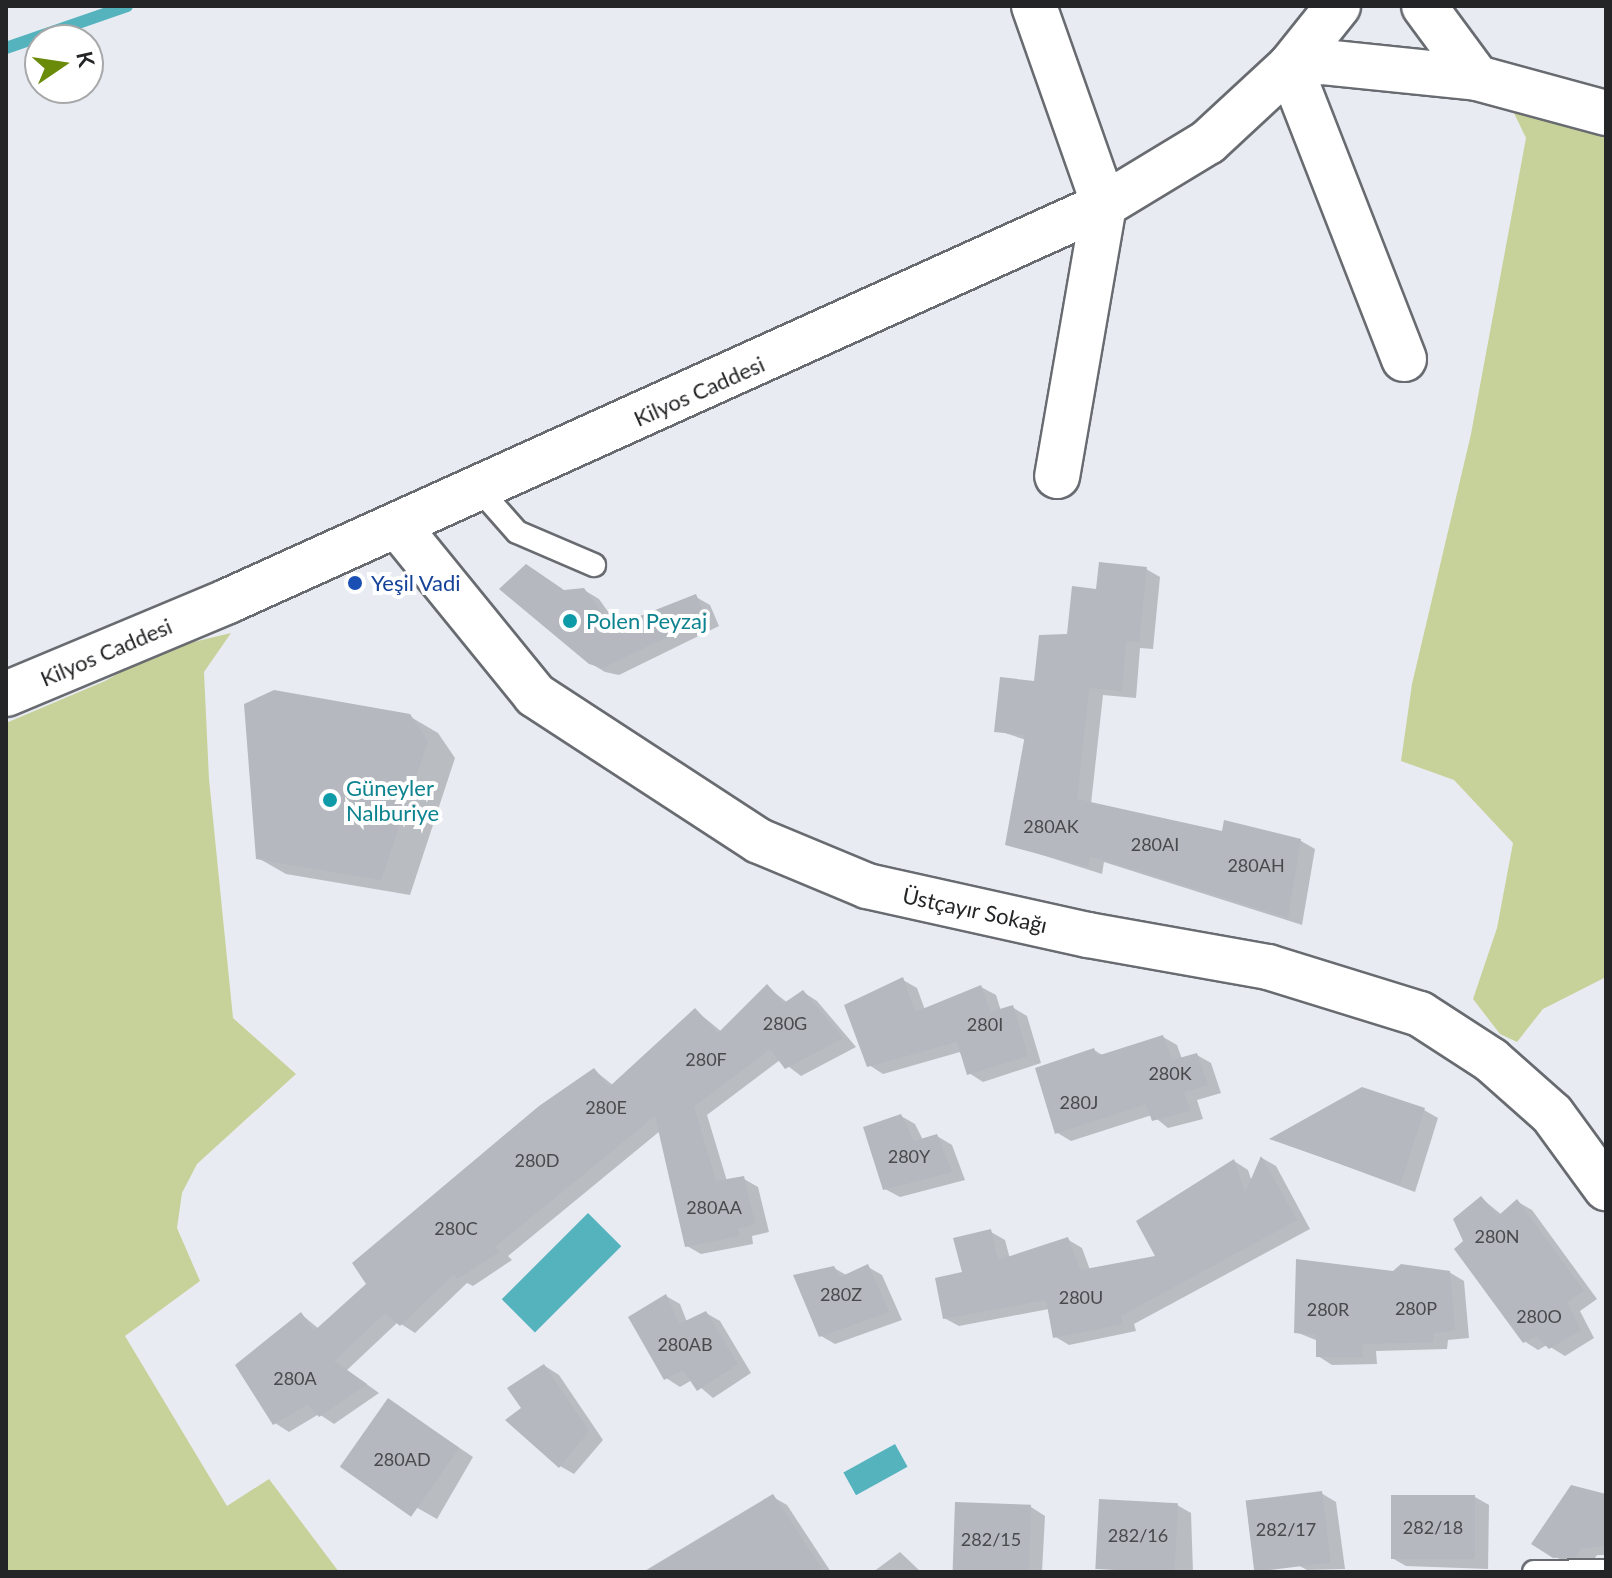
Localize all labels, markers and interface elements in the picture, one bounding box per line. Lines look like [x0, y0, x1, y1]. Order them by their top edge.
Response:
north arrow [24, 24, 104, 104]
text: K [71, 49, 101, 69]
street label: Kilyos Caddesi [629, 350, 769, 432]
place label: Yeşil Vadi [371, 570, 461, 596]
marker: Yeşil Vadi [346, 574, 364, 592]
place label: Polen Peyzaj [586, 608, 707, 634]
street label: Kilyos Caddesi [36, 612, 176, 692]
marker: Polen Peyzaj [561, 612, 579, 630]
place label: Güneyler Nalburiye [346, 774, 439, 826]
marker: Güneyler Nalburiye [321, 791, 339, 809]
house number: 280AK [1023, 815, 1079, 837]
house number: 280AI [1131, 833, 1179, 855]
house number: 280AH [1227, 854, 1285, 876]
street label: Üstçayır Sokağı [900, 882, 1050, 938]
house number: 280G [763, 1012, 807, 1034]
house number: 280I [967, 1013, 1003, 1035]
house number: 280F [685, 1048, 727, 1070]
house number: 280K [1148, 1062, 1192, 1084]
house number: 280J [1060, 1091, 1098, 1113]
house number: 280E [585, 1096, 627, 1118]
house number: 280Y [888, 1145, 930, 1167]
house number: 280D [514, 1149, 560, 1171]
house number: 280AA [686, 1196, 742, 1218]
house number: 280C [434, 1217, 478, 1239]
house number: 280N [1474, 1225, 1520, 1247]
house number: 280Z [820, 1283, 862, 1305]
house number: 280U [1059, 1286, 1103, 1308]
house number: 280P [1395, 1297, 1437, 1319]
house number: 280R [1307, 1298, 1349, 1320]
house number: 280O [1516, 1305, 1562, 1327]
house number: 280AB [657, 1333, 713, 1355]
house number: 280A [273, 1367, 317, 1389]
house number: 280AD [373, 1448, 431, 1470]
house number: 282/18 [1403, 1516, 1463, 1538]
house number: 282/17 [1256, 1518, 1316, 1540]
house number: 282/16 [1108, 1524, 1168, 1546]
house number: 282/15 [961, 1528, 1021, 1550]

